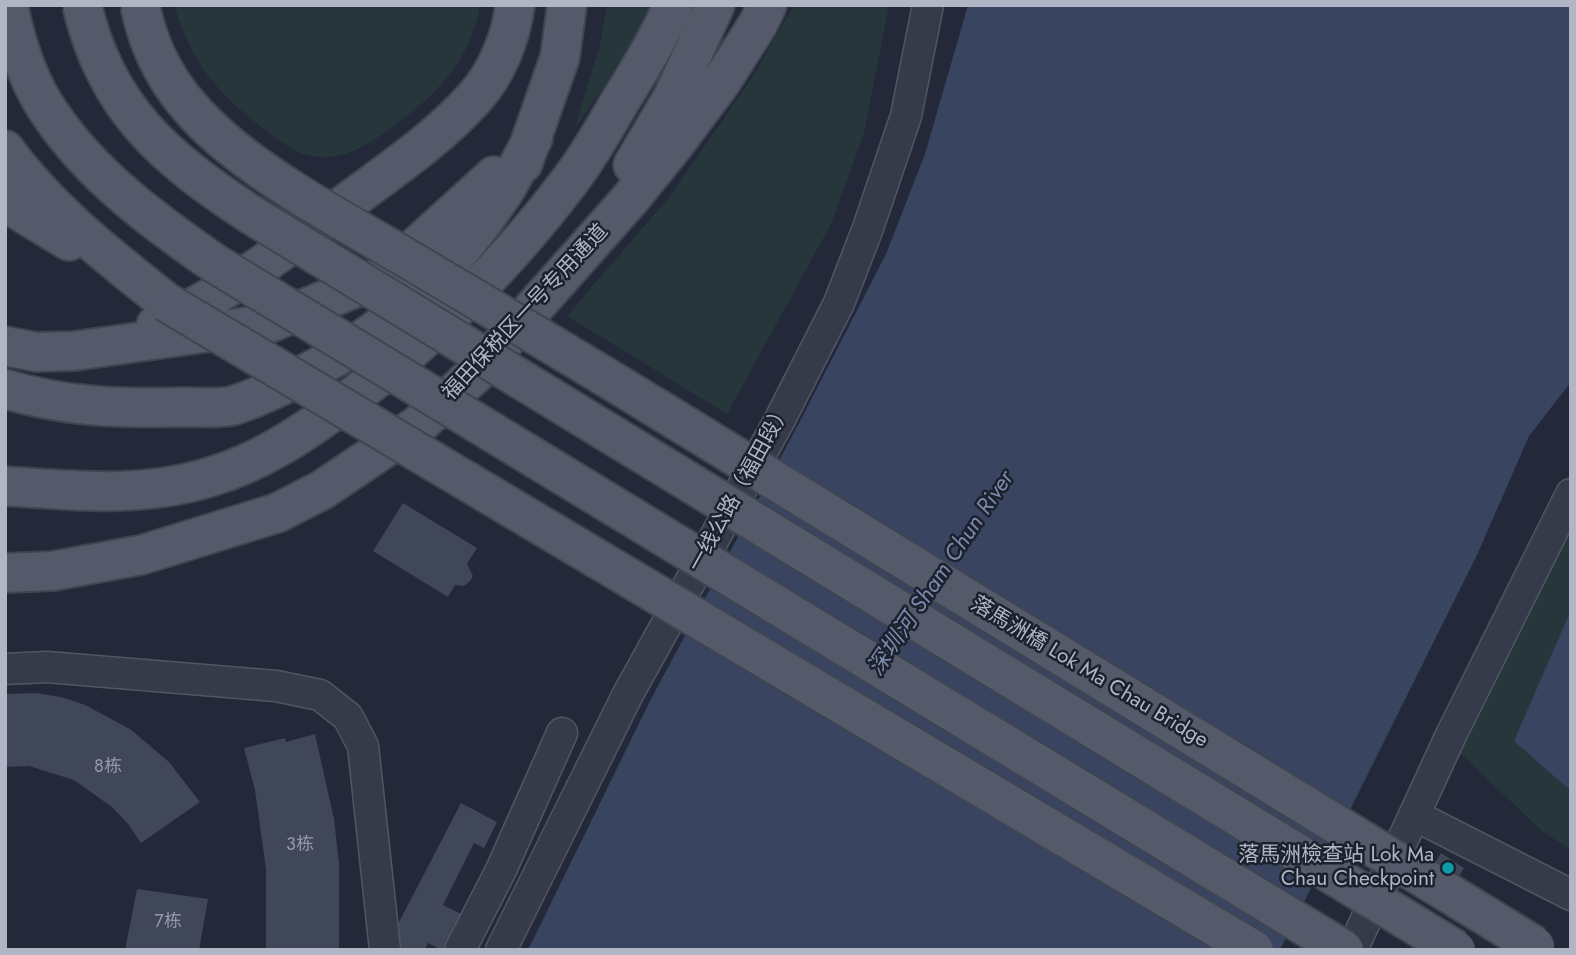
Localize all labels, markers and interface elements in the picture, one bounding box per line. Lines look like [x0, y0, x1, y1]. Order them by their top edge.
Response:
street label: 福田保税区一号专用通道 [438, 220, 614, 406]
street label: 一线公路（福田段） [684, 399, 798, 577]
water label: 深圳河 Sham Chun River [863, 466, 1021, 682]
street label: 落馬洲橋 Lok Ma Chau Bridge [966, 592, 1212, 754]
house number: 8栋 [94, 757, 122, 779]
house number: 3栋 [286, 835, 314, 857]
place label: 落馬洲檢查站 Lok Ma Chau Checkpoint [1238, 843, 1434, 893]
marker: 落馬洲檢查站 Lok Ma Chau Checkpoint [1440, 860, 1456, 876]
house number: 7栋 [154, 912, 182, 934]

